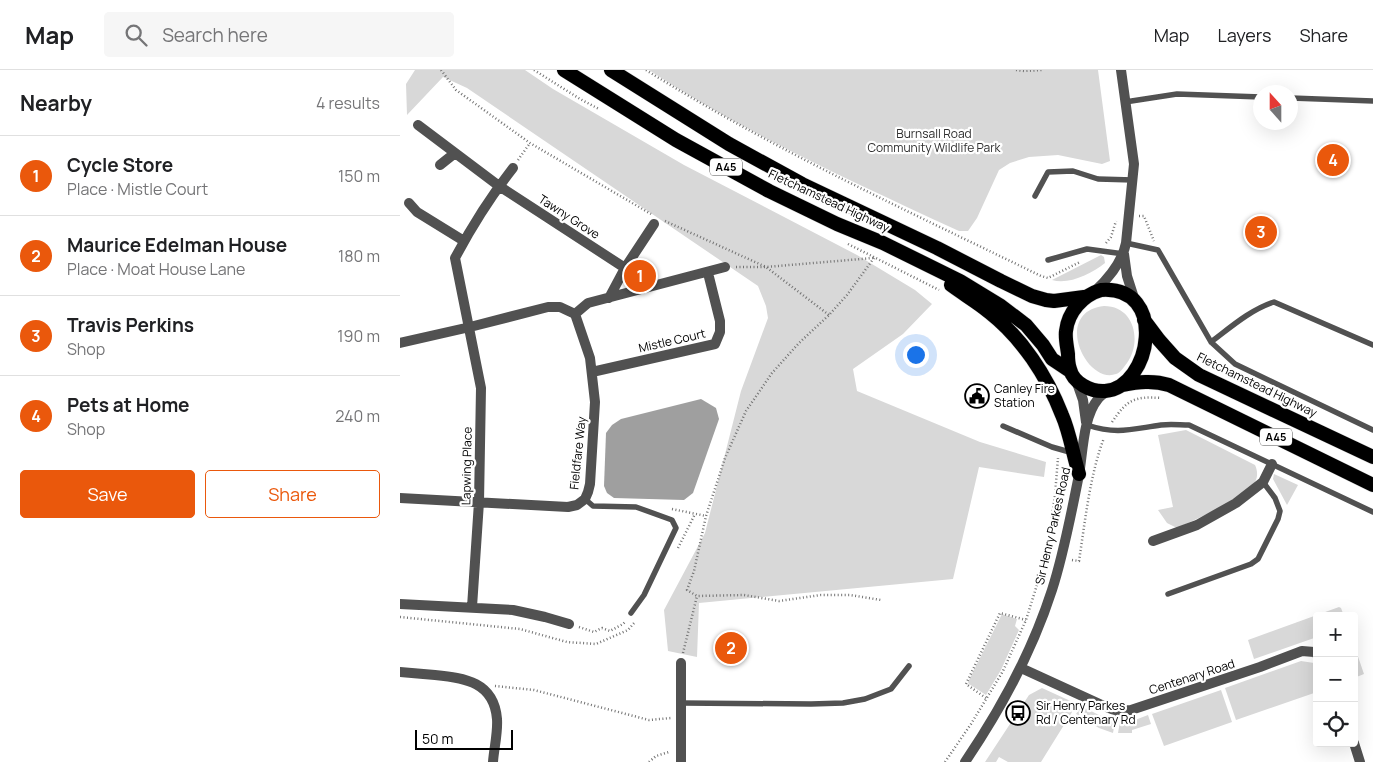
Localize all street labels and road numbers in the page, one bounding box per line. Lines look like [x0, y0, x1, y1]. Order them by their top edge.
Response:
road number: A45 [710, 158, 742, 175]
street label: Fletchamstead Highway [766, 165, 893, 236]
street label: Tawny Grove [535, 190, 603, 243]
street label: Mistle Court [637, 325, 707, 356]
street label: Fletchamstead Highway [1194, 348, 1321, 421]
street label: Fieldfare Way [565, 415, 590, 490]
street label: Lapwing Place [457, 427, 476, 505]
road number: A45 [1260, 428, 1292, 446]
street label: Sir Henry Parkes Road [1031, 465, 1074, 586]
street label: Centenary Road [1147, 655, 1237, 698]

